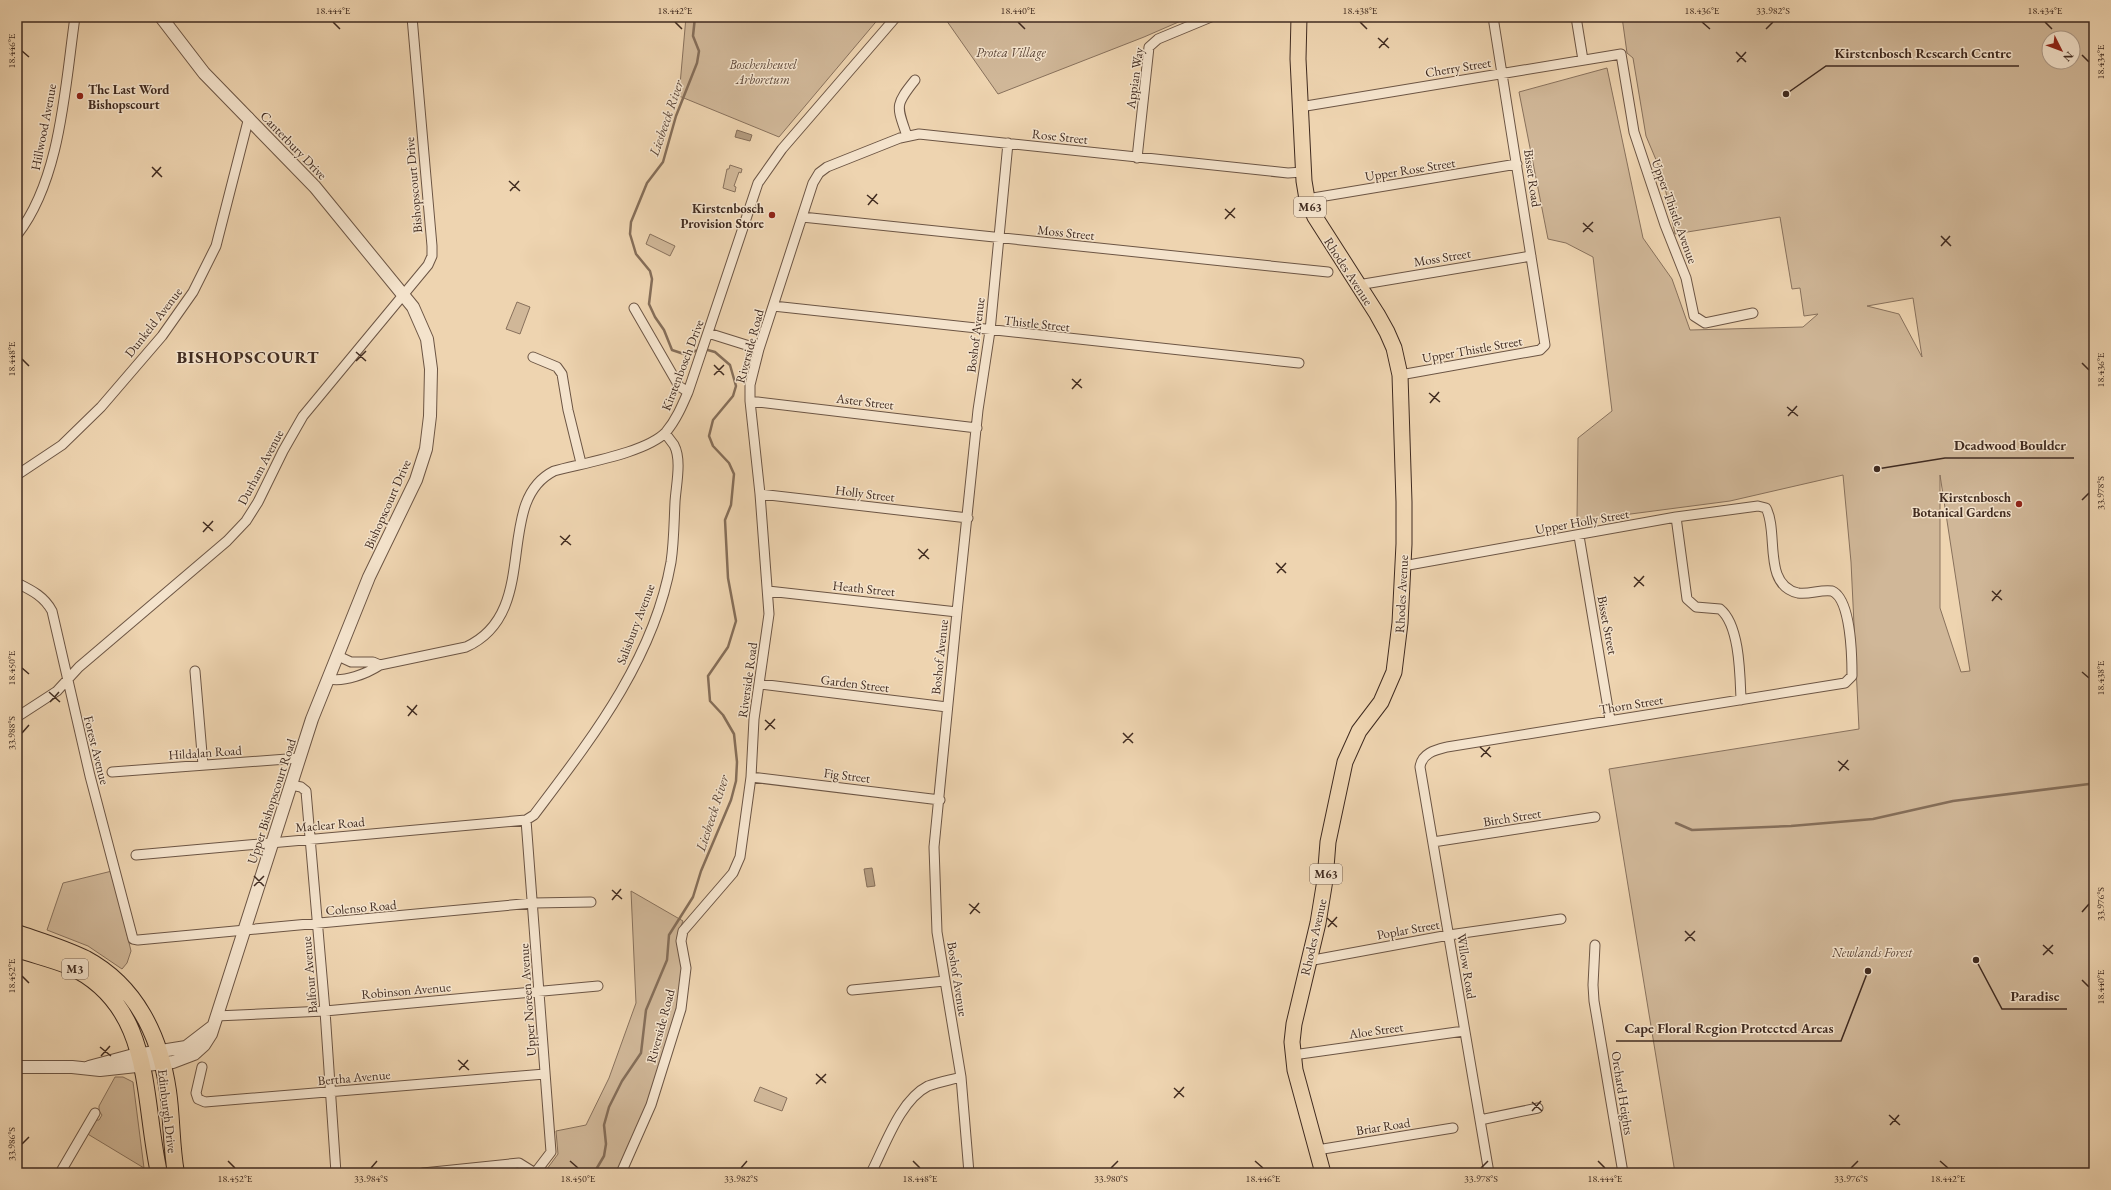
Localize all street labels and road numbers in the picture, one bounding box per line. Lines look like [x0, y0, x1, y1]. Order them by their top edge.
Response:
street label: Appian Way [1122, 46, 1147, 111]
street label: Cherry Street [1424, 54, 1492, 81]
street label: Hillwood Avenue [27, 82, 60, 172]
street label: Canterbury Drive [257, 108, 331, 183]
street label: Rose Street [1031, 125, 1089, 148]
street label: Bishopscourt Drive [401, 136, 426, 234]
street label: Bisset Road [1520, 148, 1545, 208]
street label: Upper Rose Street [1364, 154, 1456, 185]
street label: Upper Thistle Avenue [1648, 157, 1701, 266]
road number: M63 [1294, 197, 1326, 217]
street label: Moss Street [1036, 221, 1095, 244]
street label: Rhodes Avenue [1320, 234, 1377, 309]
street label: Moss Street [1412, 245, 1472, 270]
street label: Dunkeld Avenue [121, 284, 186, 361]
street label: Boshof Avenue [962, 297, 989, 374]
street label: Riverside Road [731, 307, 768, 385]
street label: Thistle Street [1003, 312, 1071, 335]
street label: Kirstenbosch Drive [657, 317, 708, 413]
street label: Upper Thistle Street [1421, 332, 1523, 367]
street label: Aster Street [834, 389, 895, 413]
street label: Durham Avenue [233, 427, 287, 508]
street label: Bishopscourt Drive [360, 457, 415, 552]
street label: Holly Street [834, 481, 896, 506]
street label: Upper Holly Street [1534, 505, 1630, 538]
street label: Rhodes Avenue [1391, 555, 1412, 633]
street label: Heath Street [832, 577, 896, 600]
street label: Salisbury Avenue [612, 581, 659, 667]
street label: Bisset Street [1593, 594, 1622, 656]
street label: Boshof Avenue [927, 619, 952, 695]
street label: Riverside Road [734, 641, 761, 719]
street label: Garden Street [820, 671, 890, 696]
street label: Thorn Street [1598, 691, 1664, 718]
street label: Forest Avenue [80, 714, 113, 786]
street label: Upper Bishopscourt Road [243, 736, 300, 866]
street label: Hildalan Road [168, 741, 243, 764]
street label: Fig Street [823, 764, 871, 787]
street label: Birch Street [1482, 805, 1542, 830]
street label: Maclear Road [295, 813, 366, 836]
road number: M63 [1310, 864, 1342, 884]
street label: Colenso Road [325, 896, 398, 919]
street label: Rhodes Avenue [1296, 897, 1331, 977]
street label: Poplar Street [1375, 916, 1441, 943]
street label: Willow Road [1453, 932, 1480, 1000]
street label: Balfour Avenue [298, 936, 321, 1014]
street label: Boshof Avenue [943, 940, 972, 1018]
street label: Upper Noreen Avenue [515, 943, 540, 1057]
road number: M3 [62, 959, 88, 979]
street label: Robinson Avenue [361, 978, 452, 1003]
street label: Riverside Road [642, 987, 679, 1065]
street label: Aloe Street [1347, 1018, 1404, 1043]
street label: Orchard Heights [1608, 1050, 1638, 1136]
street label: Bertha Avenue [317, 1066, 391, 1089]
street label: Edinburgh Drive [154, 1068, 181, 1154]
street label: Briar Road [1355, 1114, 1412, 1139]

